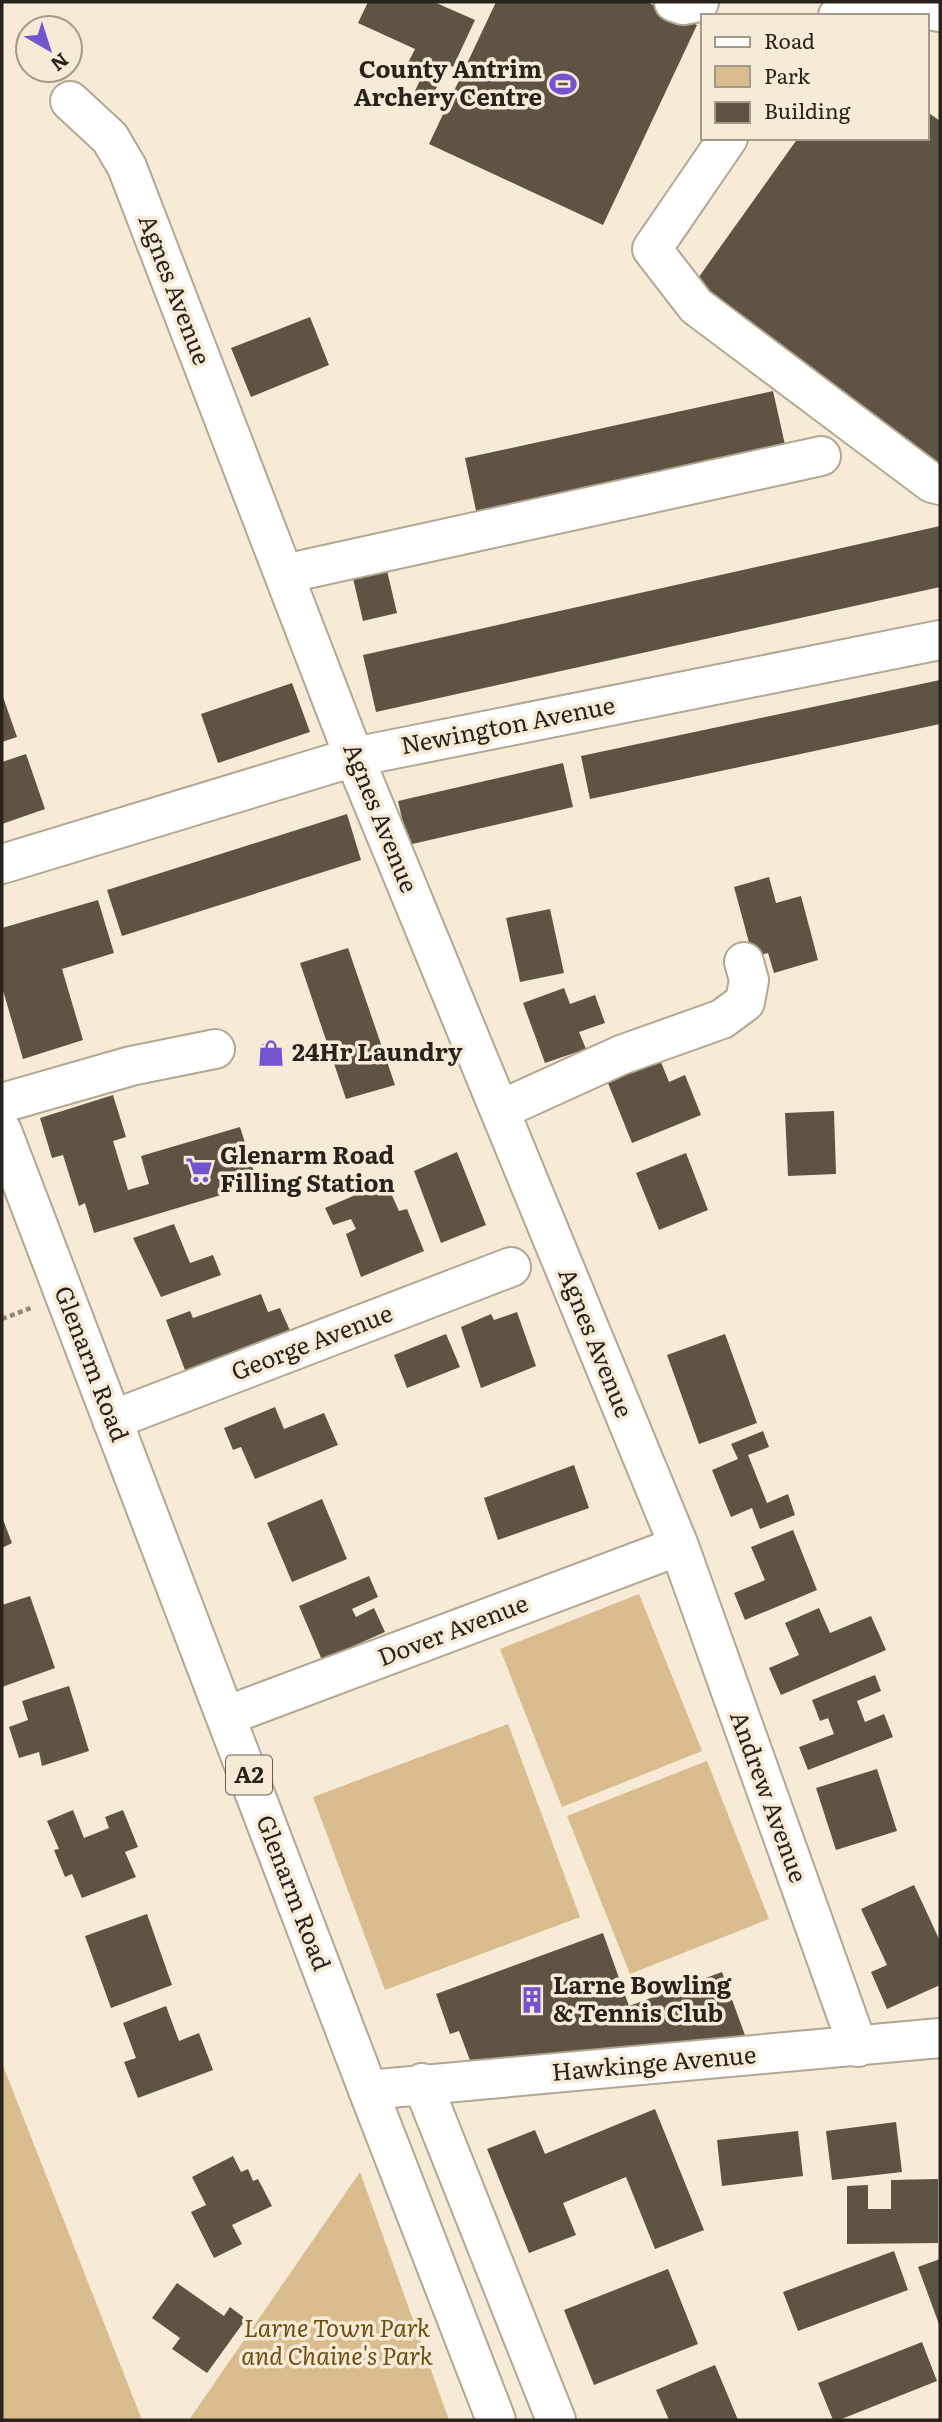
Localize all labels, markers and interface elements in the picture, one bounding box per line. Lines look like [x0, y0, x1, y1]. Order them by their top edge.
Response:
north arrow [14, 14, 84, 84]
legend [701, 14, 928, 140]
text: Road [764, 24, 815, 55]
text: N [45, 47, 75, 79]
place label: County Antrim Archery Centre [354, 50, 542, 113]
text: Park [764, 59, 810, 90]
sports icon: County Antrim Archery Centre [548, 69, 578, 99]
text: Building [764, 94, 851, 125]
street label: Agnes Avenue [132, 209, 221, 370]
street label: Newington Avenue [398, 686, 618, 761]
street label: Agnes Avenue [336, 737, 428, 897]
place label: 24Hr Laundry [292, 1033, 463, 1068]
shop icon: 24Hr Laundry [256, 1038, 286, 1068]
place label: Glenarm Road Filling Station [220, 1136, 395, 1199]
supermarket icon: Glenarm Road Filling Station [184, 1155, 214, 1185]
street label: Agnes Avenue [551, 1262, 643, 1422]
street label: Glenarm Road [48, 1280, 139, 1446]
street label: George Avenue [225, 1294, 397, 1387]
street label: Dover Avenue [372, 1584, 532, 1673]
street label: Andrew Avenue [723, 1705, 818, 1887]
road number: A2 [226, 1756, 272, 1795]
street label: Glenarm Road [250, 1809, 341, 1975]
place label: Larne Bowling & Tennis Club [553, 1966, 732, 2029]
building icon: Larne Bowling & Tennis Club [517, 1985, 547, 2015]
street label: Hawkinge Avenue [550, 2035, 758, 2088]
park label: Larne Town Park and Chaine's Park [241, 2309, 434, 2372]

